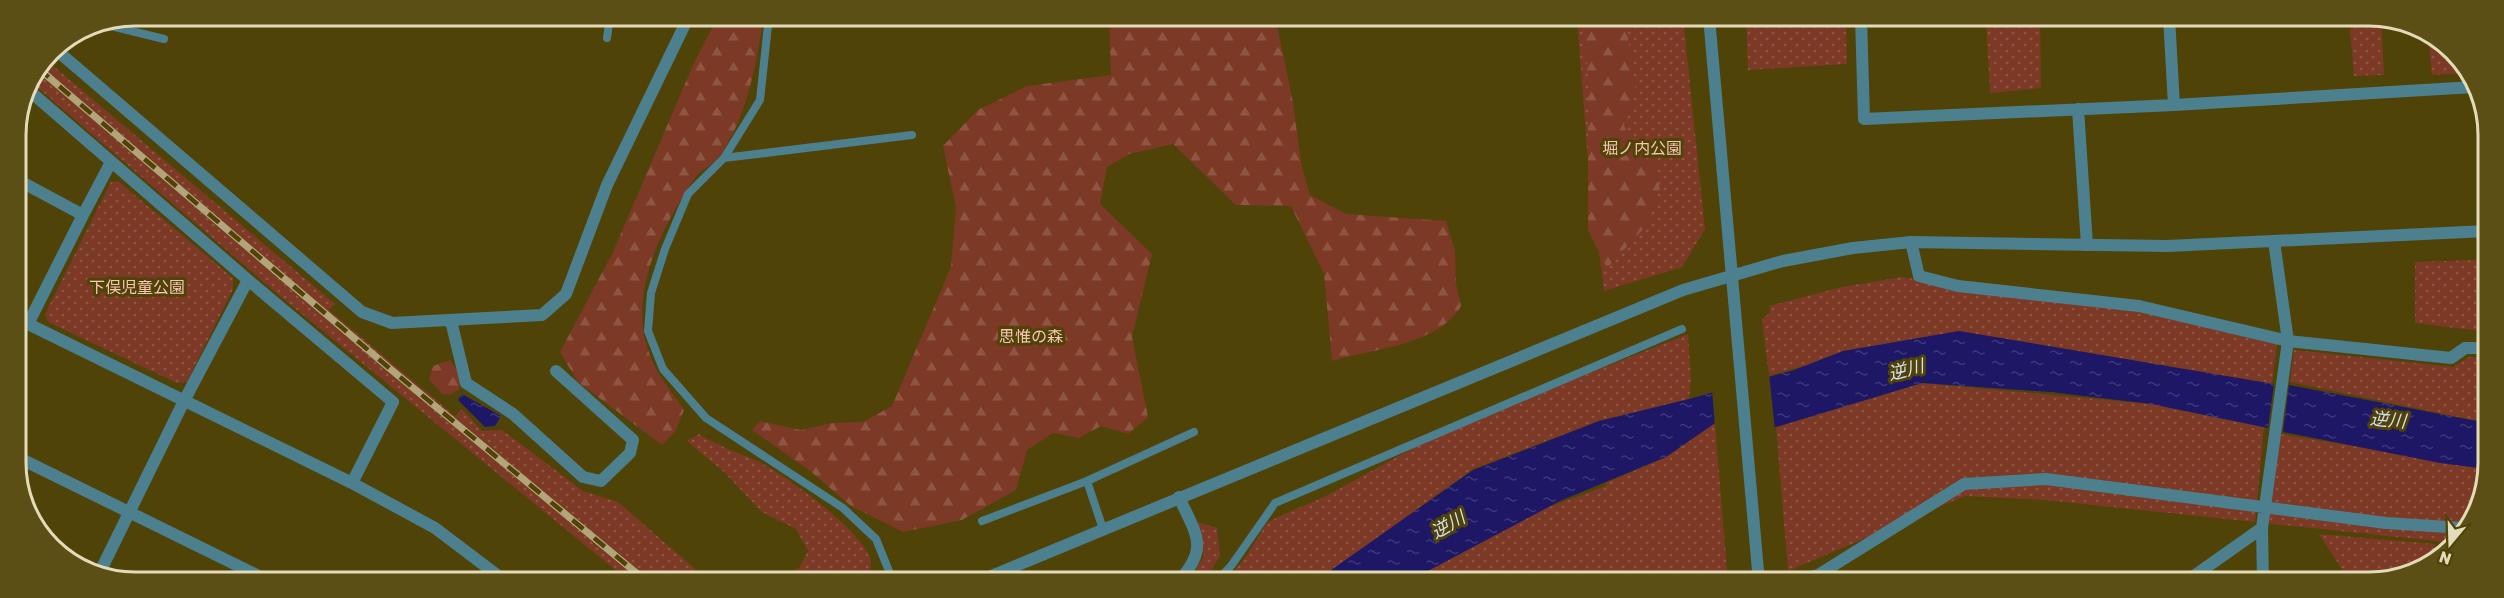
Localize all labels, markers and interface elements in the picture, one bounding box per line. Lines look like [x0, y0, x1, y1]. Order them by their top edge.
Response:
park label: 堀ノ内公園 [1602, 139, 1682, 158]
park label: 下俣児童公園 [89, 278, 185, 297]
park label: 思惟の森 [999, 327, 1063, 346]
water label: 逆川 [1886, 354, 1928, 385]
water label: 逆川 [2369, 407, 2409, 433]
water label: 逆川 [1427, 505, 1471, 544]
north arrow [2420, 514, 2480, 574]
text: N [2437, 547, 2454, 569]

